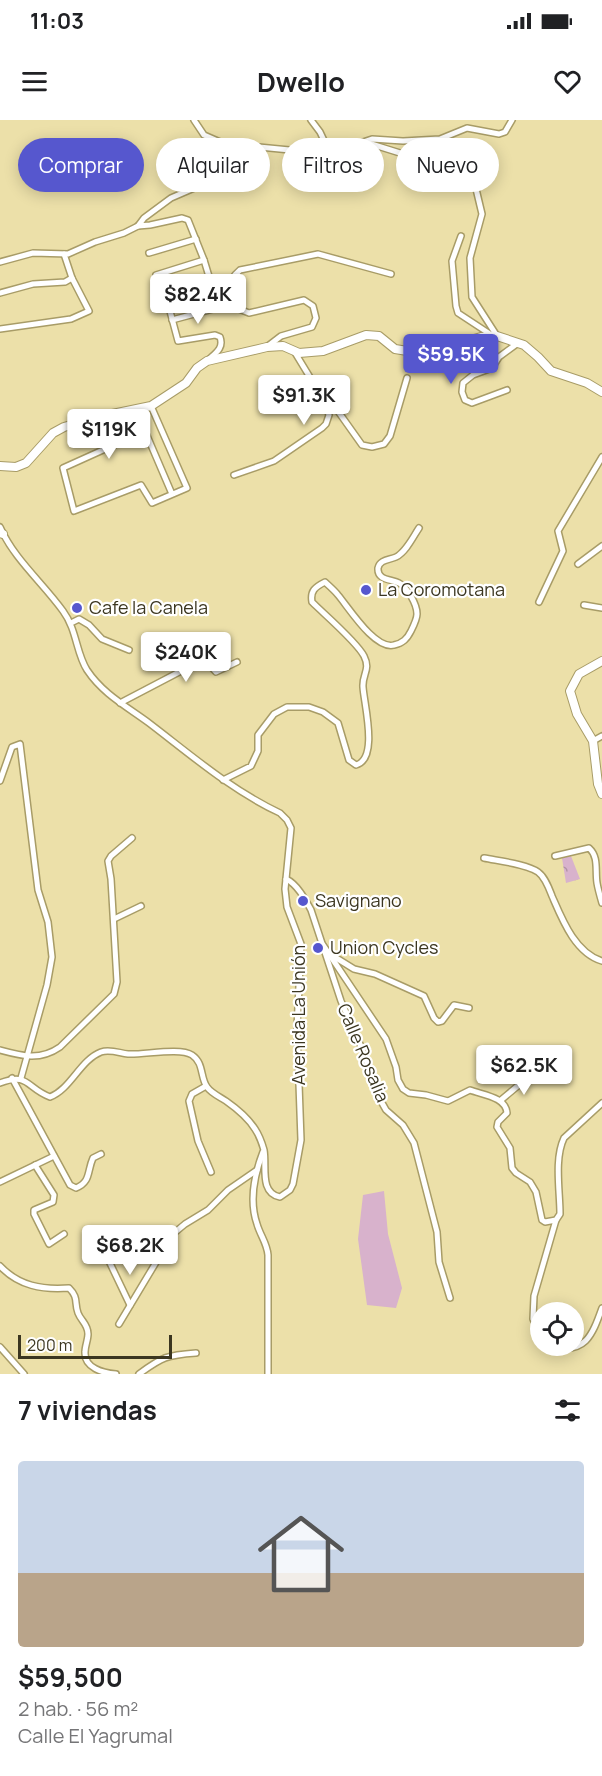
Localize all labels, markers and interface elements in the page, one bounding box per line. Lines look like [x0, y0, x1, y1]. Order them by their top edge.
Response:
text: 11:03 [30, 6, 84, 36]
text: Dwello [257, 63, 345, 100]
icon: menu [18, 65, 51, 98]
icon: heart [551, 65, 584, 98]
chip: Comprar [18, 138, 144, 192]
chip: Alquilar [156, 138, 270, 192]
chip: Filtros [282, 138, 384, 192]
chip: Nuevo [396, 138, 499, 192]
pin: $82.4K [149, 274, 247, 325]
text: $82.4K [164, 280, 232, 307]
pin: $59.5K [402, 334, 500, 385]
text: $59.5K [417, 340, 485, 367]
pin: $91.3K [255, 375, 353, 426]
text: $91.3K [272, 381, 336, 408]
pin: $119K [67, 409, 151, 460]
text: $119K [81, 415, 137, 442]
place label: La Coromotana [378, 577, 505, 601]
marker: La Coromotana [359, 583, 373, 597]
place label: Cafe la Canela [89, 595, 208, 619]
marker: Cafe la Canela [70, 601, 84, 615]
pin: $240K [144, 632, 228, 683]
text: $240K [155, 638, 217, 665]
place label: Savignano [315, 888, 402, 912]
marker: Savignano [296, 894, 310, 908]
place label: Union Cycles [330, 935, 438, 959]
marker: Union Cycles [311, 941, 325, 955]
street label: Avenida La Unión [286, 945, 310, 1085]
street label: Calle Rosalia [332, 1000, 396, 1106]
pin: $62.5K [475, 1045, 573, 1096]
text: $62.5K [490, 1051, 558, 1078]
pin: $68.2K [81, 1225, 179, 1276]
text: $68.2K [96, 1231, 164, 1258]
map controls [530, 1302, 584, 1356]
button: locate [530, 1302, 584, 1356]
scale bar [18, 1332, 172, 1360]
text: 200 m [27, 1334, 72, 1356]
text: 7 viviendas [18, 1392, 157, 1428]
icon: filters [551, 1394, 584, 1427]
icon: home [247, 1500, 355, 1608]
text: $59,500 [18, 1659, 123, 1695]
text: 2 hab. · 56 m² [18, 1695, 138, 1722]
text: Calle El Yagrumal [18, 1722, 173, 1749]

